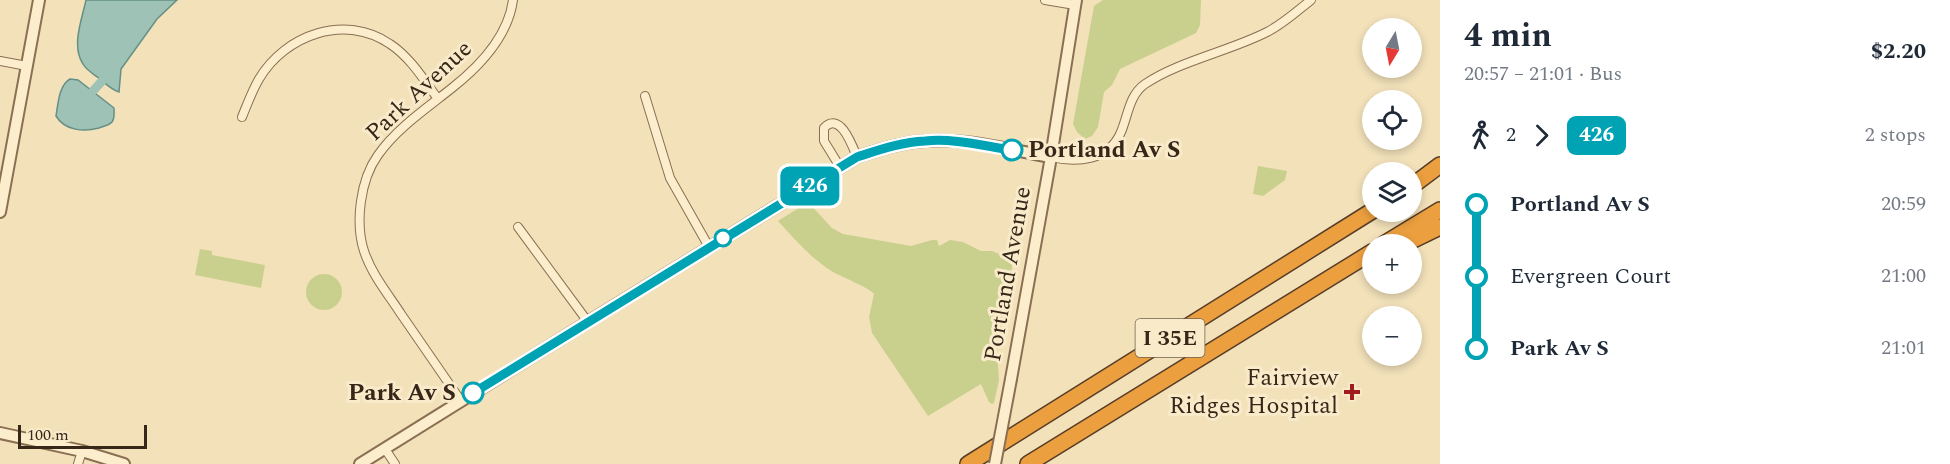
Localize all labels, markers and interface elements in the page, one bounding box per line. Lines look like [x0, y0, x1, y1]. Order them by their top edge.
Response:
text: 4 min [1464, 11, 1552, 61]
north arrow [1362, 18, 1422, 78]
map controls [1362, 18, 1422, 366]
street label: Park Avenue [357, 32, 481, 150]
text: $2.20 [1871, 35, 1926, 68]
text: 20:57 – 21:01 · Bus [1464, 59, 1622, 89]
button: locate [1362, 90, 1422, 150]
icon: walk [1464, 119, 1497, 152]
icon: forward [1525, 119, 1558, 152]
text: 426 [1579, 119, 1614, 151]
text: 2 [1506, 120, 1516, 150]
text: 2 stops [1865, 120, 1926, 150]
place label: Portland Av S [1028, 132, 1180, 168]
marker: Portland Av S [1001, 139, 1023, 161]
button: layers [1362, 162, 1422, 222]
line badge: 426 [776, 166, 844, 206]
text: 426 [792, 170, 828, 202]
street label: Portland Avenue [975, 184, 1041, 364]
text: Portland Av S [1510, 188, 1650, 221]
text: 20:59 [1881, 189, 1926, 219]
unlabelled marker [714, 229, 732, 247]
button: + [1362, 234, 1422, 294]
text: Evergreen Court [1510, 260, 1671, 293]
text: 21:00 [1881, 261, 1926, 291]
button: − [1362, 306, 1422, 366]
road number: I 35E [1136, 319, 1204, 357]
text: Park Av S [1510, 332, 1609, 365]
text: 21:01 [1881, 333, 1926, 363]
place label: Fairview Ridges Hospital [1169, 360, 1339, 424]
place label: Park Av S [348, 375, 456, 411]
marker: Park Av S [462, 382, 484, 404]
marker: Fairview Ridges Hospital [1343, 383, 1361, 401]
scale bar [18, 422, 147, 450]
text: 100 m [27, 423, 69, 447]

